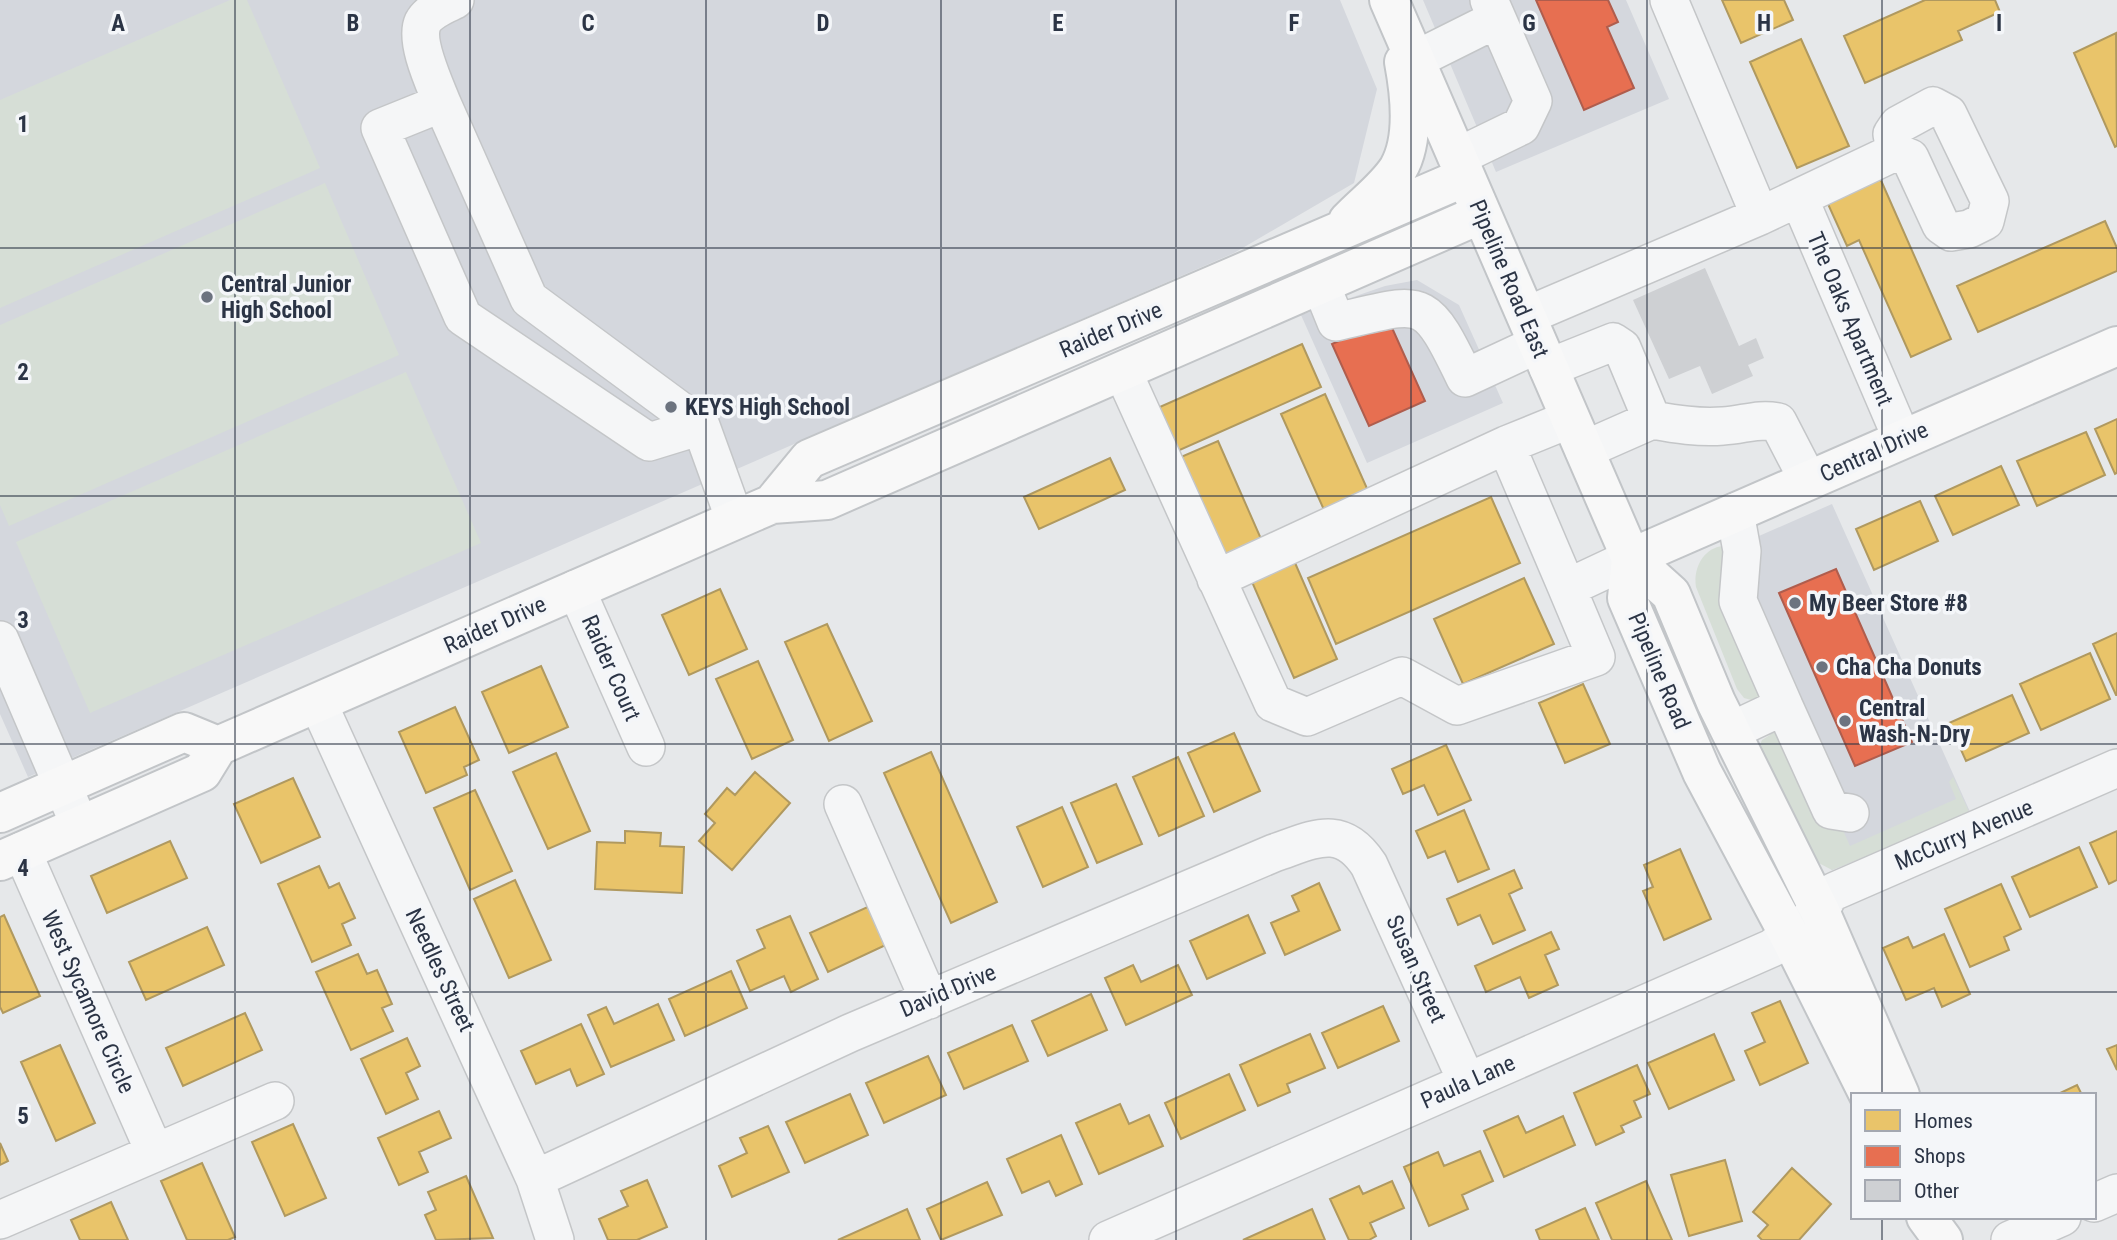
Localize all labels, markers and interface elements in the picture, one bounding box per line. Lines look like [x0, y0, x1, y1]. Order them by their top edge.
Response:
text: A [111, 10, 125, 37]
text: B [347, 10, 359, 37]
text: C [581, 10, 595, 37]
text: D [817, 10, 830, 37]
text: E [1052, 10, 1064, 37]
text: F [1289, 10, 1300, 37]
text: G [1522, 10, 1536, 37]
text: H [1757, 10, 1771, 37]
text: I [1996, 10, 2002, 37]
text: 1 [17, 111, 29, 138]
street label: Pipeline Road East [1464, 196, 1554, 362]
street label: The Oaks Apartment [1801, 228, 1899, 410]
place label: Central Junior High School [221, 271, 352, 324]
marker: Central Junior High School [199, 289, 215, 305]
street label: Raider Drive [1056, 296, 1166, 364]
text: 2 [17, 359, 29, 386]
place label: KEYS High School [685, 394, 850, 421]
marker: KEYS High School [663, 399, 679, 415]
street label: Central Drive [1816, 416, 1932, 488]
place label: My Beer Store #8 [1809, 590, 1968, 617]
street label: Raider Drive [440, 591, 550, 659]
marker: My Beer Store #8 [1787, 595, 1803, 611]
text: 3 [17, 607, 29, 634]
street label: Pipeline Road [1622, 609, 1696, 733]
street label: Raider Court [576, 611, 646, 725]
place label: Cha Cha Donuts [1836, 654, 1982, 681]
marker: Cha Cha Donuts [1814, 659, 1830, 675]
place label: Central Wash-N-Dry [1859, 695, 1971, 748]
marker: Central Wash-N-Dry [1837, 713, 1853, 729]
street label: McCurry Avenue [1891, 794, 2037, 876]
text: 4 [17, 855, 29, 882]
street label: Needles Street [400, 904, 480, 1036]
street label: West Sycamore Circle [36, 907, 140, 1097]
street label: Susan Street [1380, 911, 1452, 1027]
street label: David Drive [896, 959, 1000, 1023]
street label: Paula Lane [1417, 1049, 1519, 1115]
legend [1851, 1093, 2096, 1219]
text: 5 [17, 1103, 29, 1130]
text: Homes [1914, 1109, 1973, 1133]
text: Shops [1914, 1144, 1966, 1168]
text: Other [1914, 1179, 1959, 1203]

